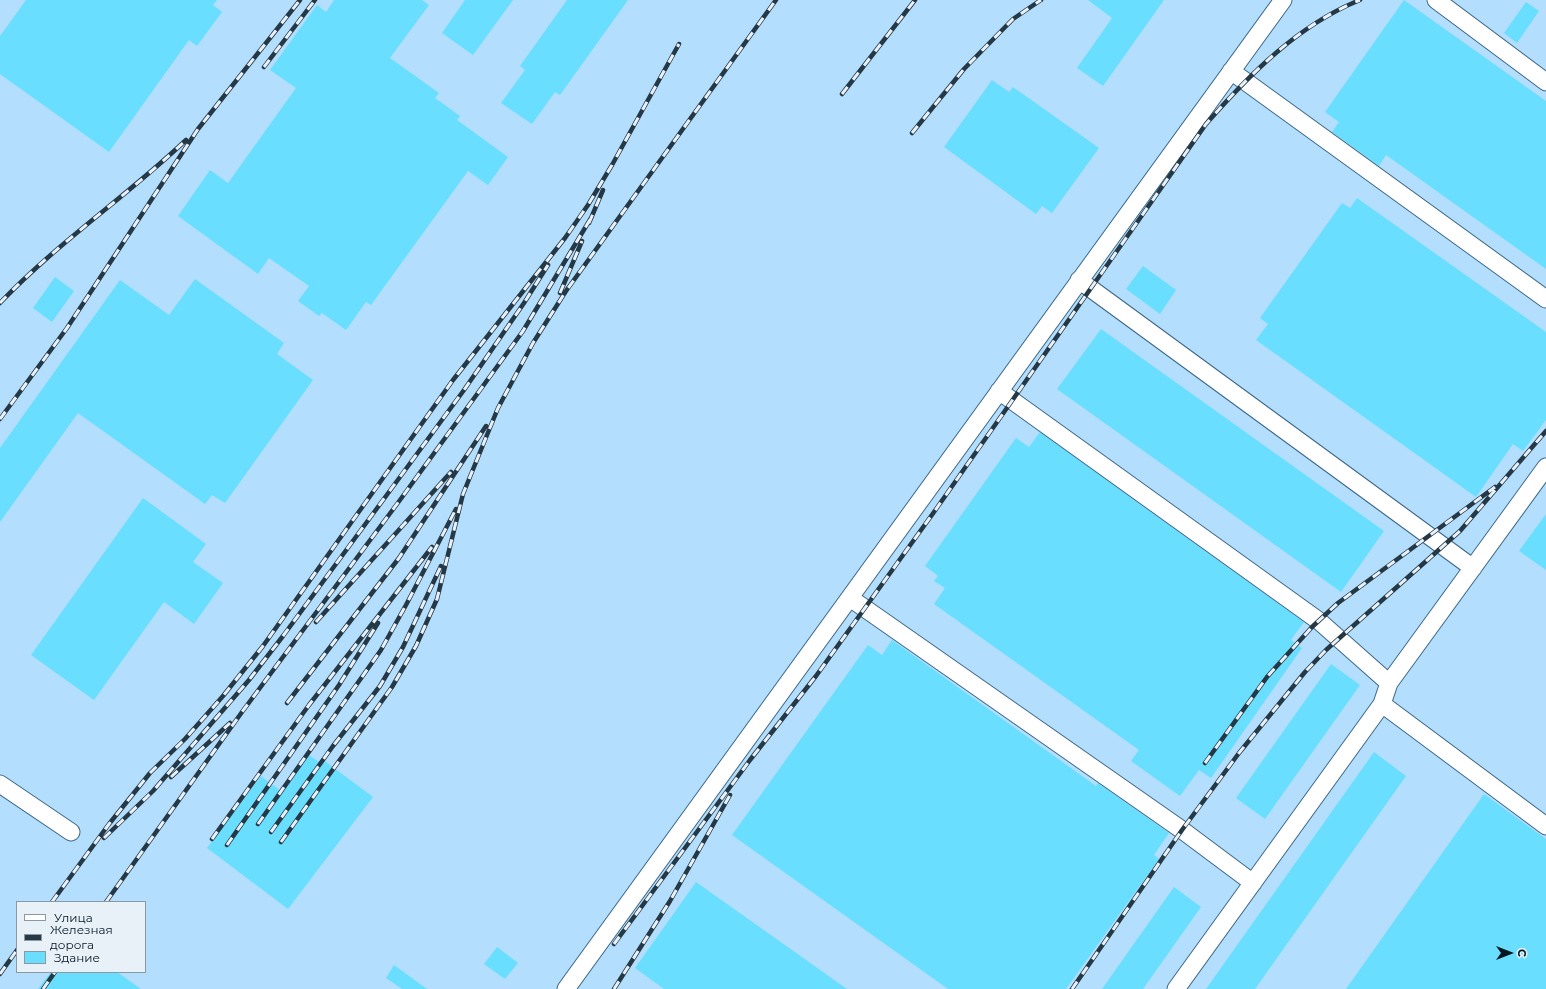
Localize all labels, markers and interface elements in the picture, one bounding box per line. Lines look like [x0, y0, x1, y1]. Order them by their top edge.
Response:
legend [16, 901, 146, 973]
text: Улица [54, 910, 93, 925]
text: Железная дорога [50, 922, 113, 952]
north arrow [1490, 933, 1530, 973]
text: С [1515, 949, 1529, 957]
text: Здание [54, 950, 100, 965]

